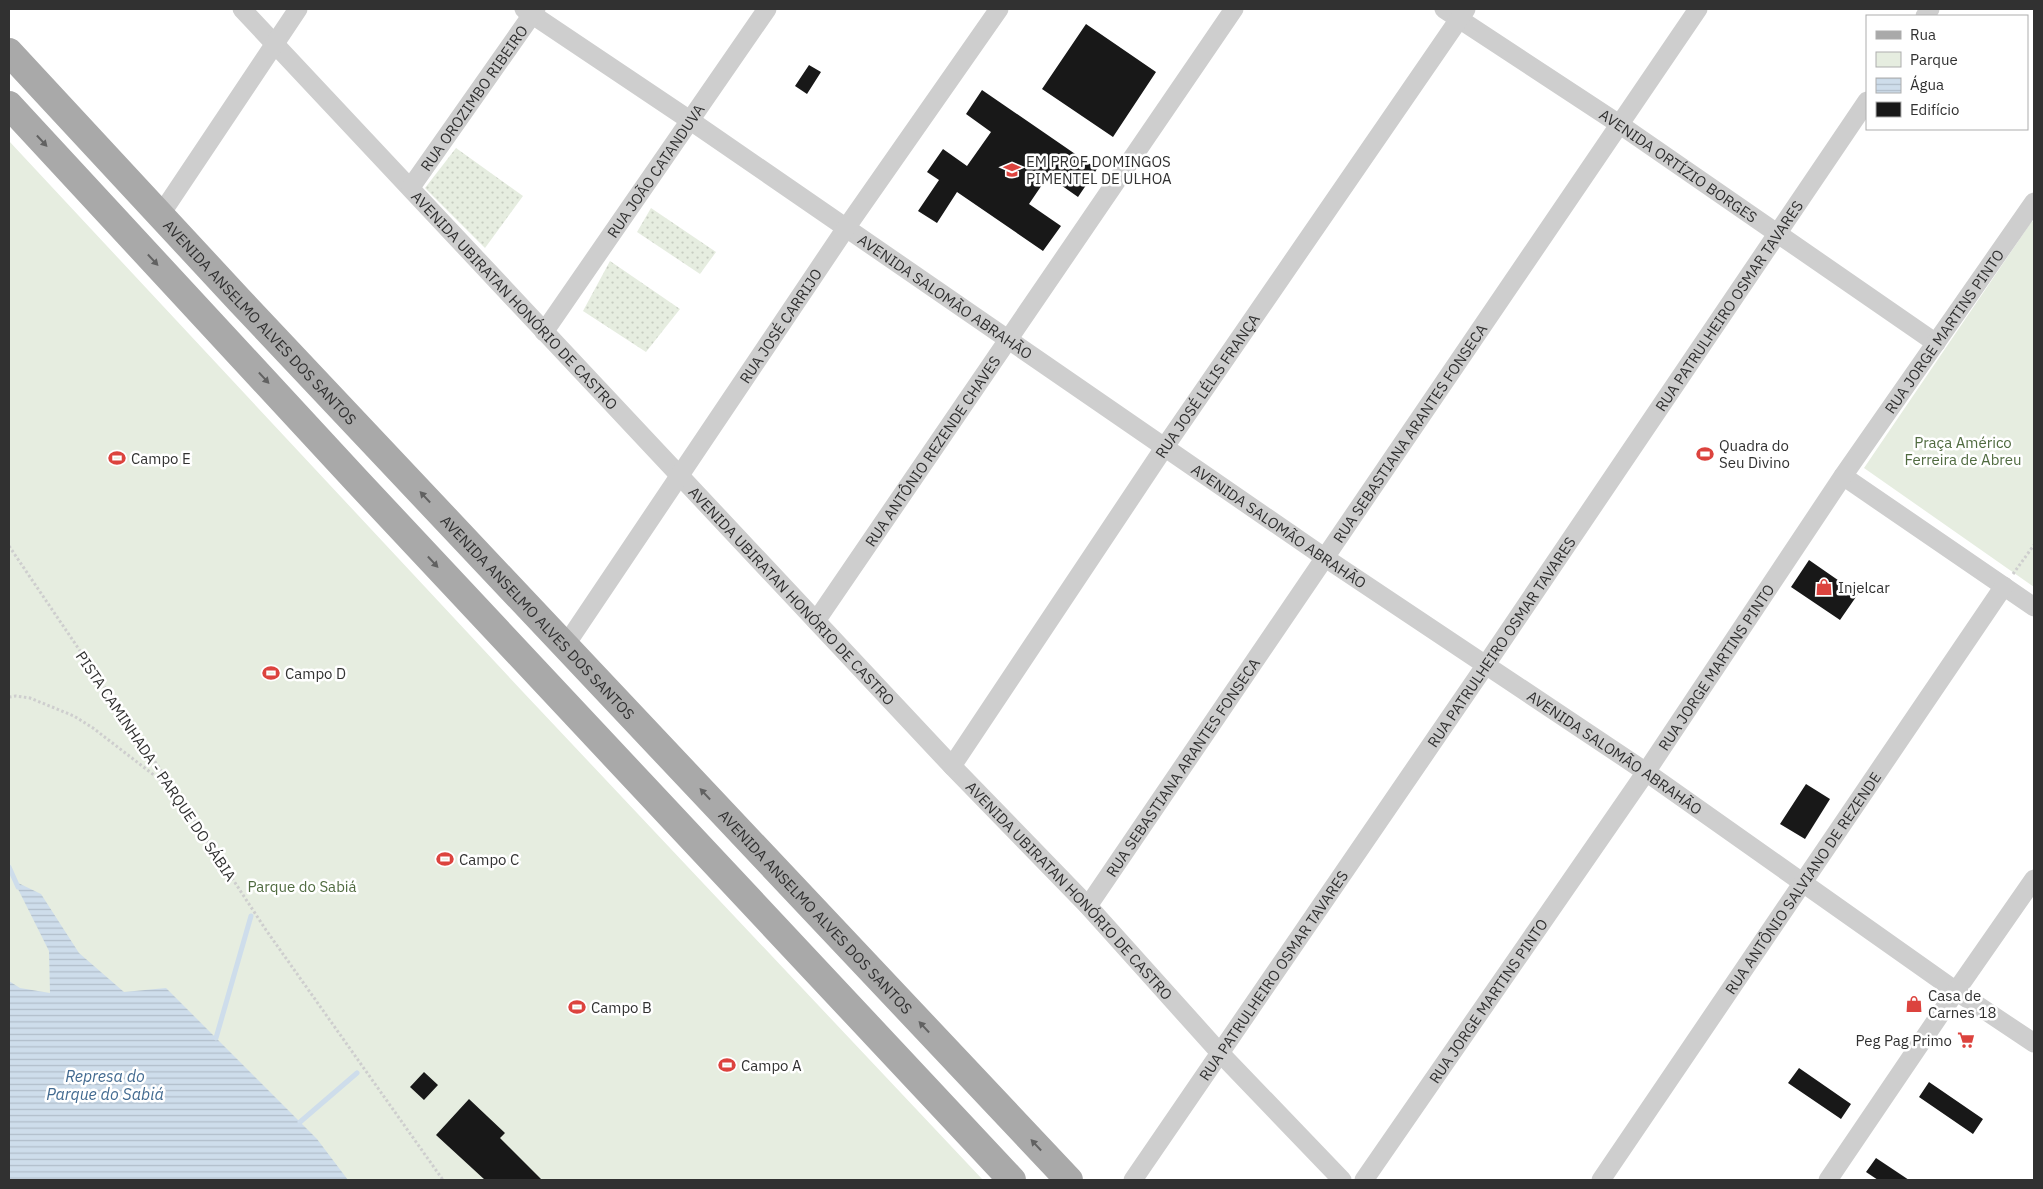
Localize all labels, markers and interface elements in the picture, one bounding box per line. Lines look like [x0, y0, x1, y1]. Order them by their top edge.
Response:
legend [1866, 15, 2028, 130]
street label: RUA OROZIMBO RIBEIRO [416, 21, 531, 175]
text: Rua [1910, 25, 1936, 44]
text: Parque [1910, 50, 1958, 69]
text: Água [1910, 75, 1944, 94]
street label: RUA JOÃO CATANDUVA [603, 100, 708, 241]
text: Edifício [1910, 100, 1959, 119]
street label: AVENIDA ORTÍZIO BORGES [1596, 104, 1761, 226]
one-way arrow [36, 134, 48, 146]
place label: EM PROF DOMINGOS PIMENTEL DE ULHOA [1026, 152, 1172, 188]
school or university icon: EM PROF DOMINGOS PIMENTEL DE ULHOA [1002, 160, 1022, 180]
street label: AVENIDA UBIRATAN HONÓRIO DE CASTRO [408, 187, 622, 413]
street label: RUA PATRULHEIRO OSMAR TAVARES [1651, 197, 1807, 415]
street label: AVENIDA ANSELMO ALVES DOS SANTOS [160, 216, 361, 429]
street label: AVENIDA SALOMÃO ABRAHÃO [855, 230, 1036, 363]
street label: RUA JORGE MARTINS PINTO [1880, 245, 2008, 417]
one-way arrow [147, 253, 159, 265]
street label: RUA JOSÉ CARRIJO [735, 265, 826, 387]
street label: RUA JOSÉ LÉLIS FRANÇA [1151, 309, 1264, 461]
street label: RUA SEBASTIANA ARANTES FONSECA [1329, 320, 1491, 546]
street label: RUA ANTÔNIO REZENDE CHAVES [860, 352, 1004, 550]
one-way arrow [258, 372, 269, 385]
park label: Praça Américo Ferreira de Abreu [1904, 433, 2022, 469]
place label: Quadra do Seu Divino [1719, 436, 1790, 472]
sports icon: Quadra do Seu Divino [1695, 444, 1715, 464]
sports icon: Campo E [107, 448, 127, 468]
place label: Campo E [131, 449, 191, 468]
street label: AVENIDA SALOMÃO ABRAHÃO [1188, 459, 1370, 592]
street label: AVENIDA UBIRATAN HONÓRIO DE CASTRO [685, 482, 899, 709]
one-way arrow [419, 491, 431, 503]
street label: AVENIDA ANSELMO ALVES DOS SANTOS [437, 511, 639, 723]
street label: RUA PATRULHEIRO OSMAR TAVARES [1423, 533, 1579, 751]
one-way arrow [427, 555, 439, 567]
shop icon: Injelcar [1814, 577, 1834, 597]
place label: Injelcar [1838, 578, 1890, 597]
street label: RUA JORGE MARTINS PINTO [1654, 580, 1778, 754]
street label: PISTA CAMINHADA - PARQUE DO SÁBIA [72, 647, 241, 885]
street label: RUA SEBASTIANA ARANTES FONSECA [1101, 654, 1264, 880]
sports icon: Campo D [261, 663, 281, 683]
place label: Campo D [285, 664, 346, 683]
street label: AVENIDA SALOMÃO ABRAHÃO [1524, 686, 1706, 818]
street label: RUA ANTÔNIO SALVIANO DE REZENDE [1720, 768, 1885, 998]
street label: AVENIDA UBIRATAN HONÓRIO DE CASTRO [962, 777, 1177, 1003]
one-way arrow [699, 788, 711, 800]
street label: AVENIDA ANSELMO ALVES DOS SANTOS [715, 805, 917, 1018]
sports icon: Campo C [435, 849, 455, 869]
place label: Campo C [459, 850, 519, 869]
street label: RUA PATRULHEIRO OSMAR TAVARES [1195, 867, 1352, 1084]
park label: Parque do Sabiá [247, 877, 357, 896]
street label: RUA JORGE MARTINS PINTO [1424, 915, 1552, 1087]
place label: Casa de Carnes 18 [1928, 986, 1996, 1022]
shop icon: Casa de Carnes 18 [1904, 994, 1924, 1014]
sports icon: Campo B [567, 997, 587, 1017]
place label: Campo B [591, 998, 652, 1017]
one-way arrow [918, 1021, 930, 1033]
supermarket icon: Peg Pag Primo [1956, 1030, 1976, 1050]
place label: Peg Pag Primo [1855, 1031, 1952, 1050]
sports icon: Campo A [717, 1055, 737, 1075]
place label: Campo A [741, 1056, 802, 1075]
water label: Represa do Parque do Sabiá [46, 1066, 164, 1104]
one-way arrow [1030, 1139, 1042, 1151]

